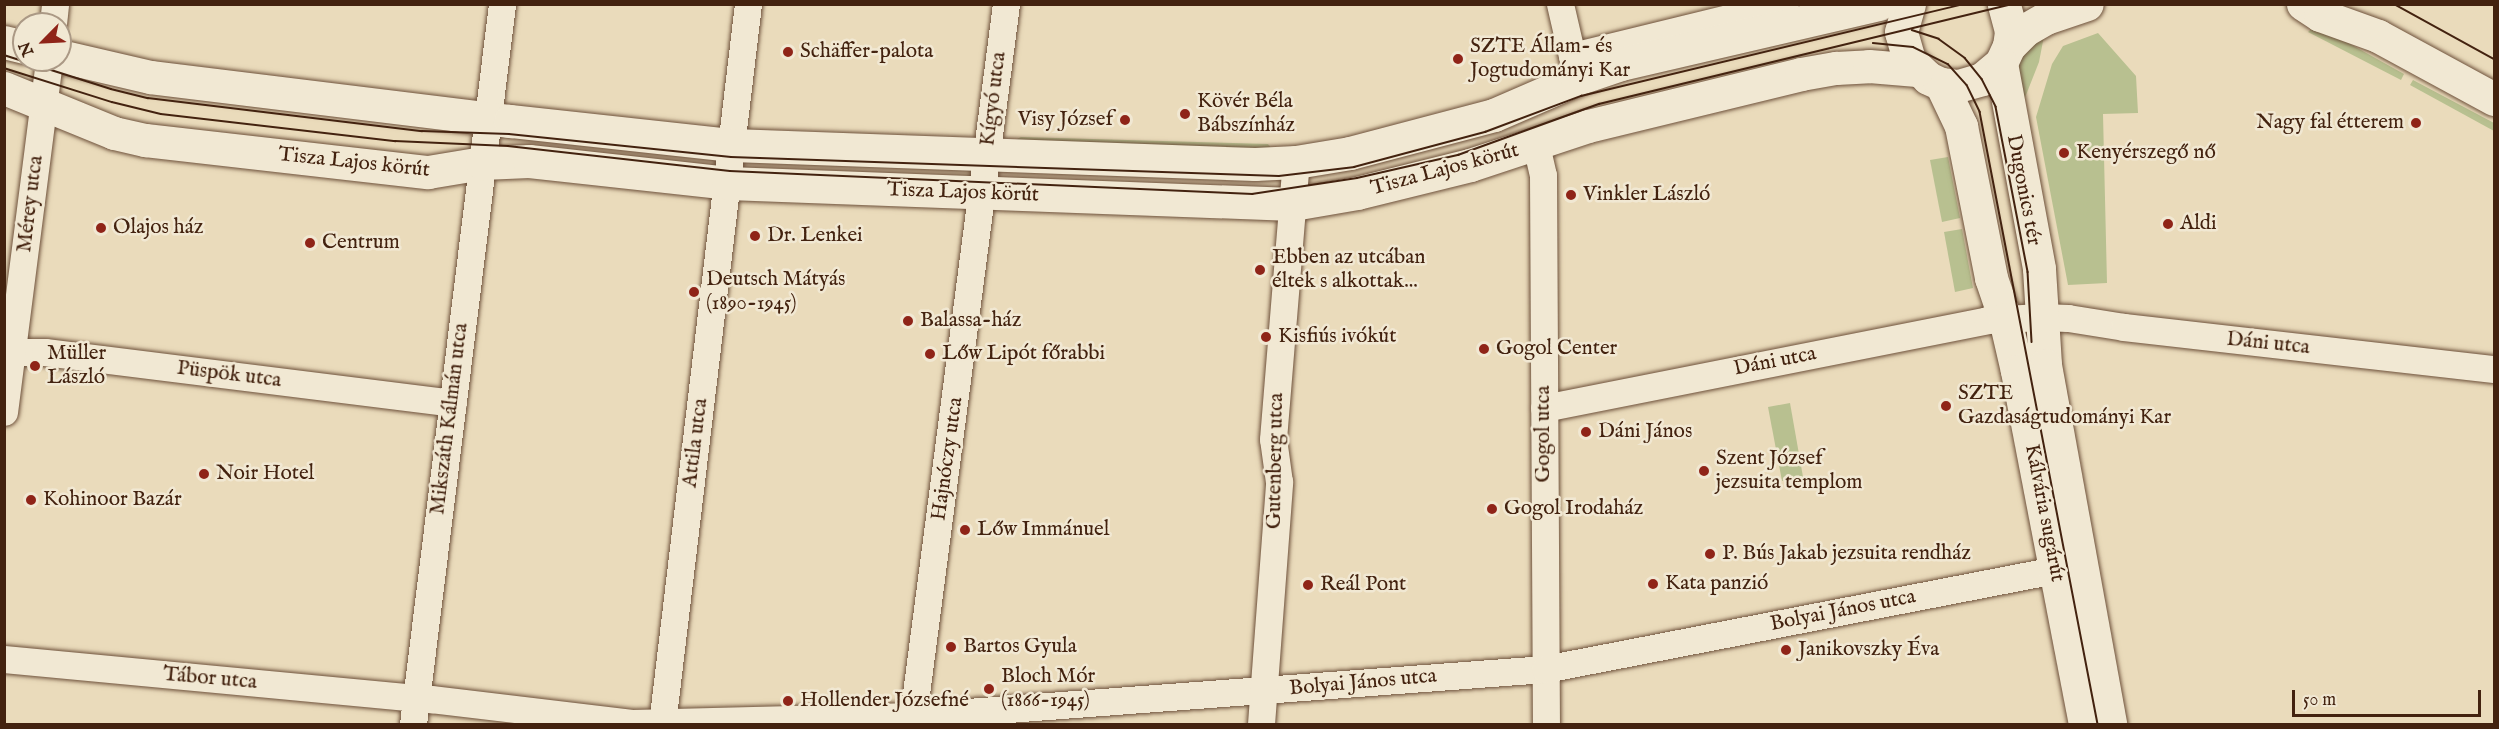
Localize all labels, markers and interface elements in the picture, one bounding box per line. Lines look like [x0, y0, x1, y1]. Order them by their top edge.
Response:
north arrow [12, 12, 72, 72]
place label: SZTE Állam- és Jogtudományi Kar [1470, 34, 1630, 84]
text: N [15, 38, 39, 59]
place label: Schäffer-palota [800, 39, 933, 65]
marker: Schäffer-palota [781, 45, 795, 59]
street label: Kígyó utca [976, 50, 1012, 148]
marker: SZTE Állam- és Jogtudományi Kar [1451, 52, 1465, 66]
place label: Kövér Béla Bábszínház [1197, 89, 1295, 139]
place label: Visy József [1018, 107, 1113, 133]
marker: Kövér Béla Bábszínház [1178, 107, 1192, 121]
place label: Nagy fal étterem [2256, 110, 2404, 136]
marker: Visy József [1118, 113, 1132, 127]
marker: Nagy fal étterem [2409, 116, 2423, 130]
street label: Dugonics tér [2000, 132, 2046, 248]
street label: Tisza Lajos körút [1368, 138, 1522, 202]
place label: Kenyérszegő nő [2076, 140, 2216, 166]
street label: Tisza Lajos körút [277, 143, 431, 183]
marker: Kenyérszegő nő [2057, 146, 2071, 160]
street label: Mérey utca [13, 154, 49, 254]
street label: Tisza Lajos körút [887, 178, 1039, 208]
place label: Vinkler László [1583, 182, 1710, 208]
marker: Vinkler László [1564, 188, 1578, 202]
place label: Aldi [2180, 211, 2217, 237]
place label: Olajos ház [113, 215, 203, 241]
marker: Aldi [2161, 217, 2175, 231]
marker: Olajos ház [94, 221, 108, 235]
place label: Dr. Lenkei [767, 223, 863, 249]
marker: Dr. Lenkei [748, 229, 762, 243]
place label: Centrum [322, 230, 400, 256]
marker: Centrum [303, 236, 317, 250]
place label: Ebben az utcában éltek s alkottak... [1272, 245, 1425, 295]
marker: Ebben az utcában éltek s alkottak... [1253, 263, 1267, 277]
place label: Deutsch Mátyás (1890-1945) [706, 267, 845, 317]
marker: Deutsch Mátyás (1890-1945) [687, 285, 701, 299]
place label: Balassa-ház [920, 308, 1021, 334]
marker: Balassa-ház [901, 314, 915, 328]
street label: Mikszáth Kálmán utca [426, 322, 474, 516]
place label: Kisfiús ivókút [1278, 324, 1396, 350]
street label: Dáni utca [2225, 327, 2311, 361]
marker: Kisfiús ivókút [1259, 330, 1273, 344]
place label: Gogol Center [1496, 336, 1617, 362]
place label: Müller László [47, 341, 106, 391]
place label: Lőw Lipót főrabbi [942, 341, 1105, 367]
marker: Gogol Center [1477, 342, 1491, 356]
street label: Dáni utca [1732, 342, 1818, 382]
marker: Lőw Lipót főrabbi [923, 347, 937, 361]
street label: Püspök utca [175, 356, 283, 394]
marker: Müller László [28, 359, 42, 373]
place label: SZTE Gazdaságtudományi Kar [1958, 381, 2171, 431]
street label: Gogol utca [1531, 385, 1557, 483]
street label: Gutenberg utca [1262, 393, 1290, 529]
street label: Hajnóczy utca [927, 396, 969, 522]
street label: Attila utca [678, 397, 714, 489]
marker: SZTE Gazdaságtudományi Kar [1939, 399, 1953, 413]
place label: Dáni János [1598, 419, 1692, 445]
marker: Dáni János [1579, 425, 1593, 439]
street label: Kálvária sugárút [2018, 442, 2070, 584]
place label: Szent József jezsuita templom [1716, 446, 1863, 496]
place label: Noir Hotel [216, 461, 314, 487]
marker: Szent József jezsuita templom [1697, 464, 1711, 478]
marker: Noir Hotel [197, 467, 211, 481]
place label: Kohinoor Bazár [43, 487, 182, 513]
marker: Kohinoor Bazár [24, 493, 38, 507]
place label: Gogol Irodaház [1504, 496, 1643, 522]
marker: Gogol Irodaház [1485, 502, 1499, 516]
place label: Lőw Immánuel [977, 517, 1109, 543]
marker: Lőw Immánuel [958, 523, 972, 537]
place label: P. Bús Jakab jezsuita rendház [1722, 541, 1971, 567]
marker: P. Bús Jakab jezsuita rendház [1703, 547, 1717, 561]
place label: Kata panzió [1665, 571, 1768, 597]
place label: Reál Pont [1320, 572, 1406, 598]
marker: Kata panzió [1646, 577, 1660, 591]
marker: Reál Pont [1301, 578, 1315, 592]
street label: Bolyai János utca [1768, 585, 1918, 637]
place label: Bartos Gyula [963, 634, 1077, 660]
place label: Janikovszky Éva [1798, 637, 1939, 663]
marker: Bartos Gyula [944, 640, 958, 654]
marker: Janikovszky Éva [1779, 643, 1793, 657]
street label: Tábor utca [162, 662, 258, 696]
place label: Bloch Mór (1866-1945) [1001, 664, 1095, 714]
street label: Bolyai János utca [1288, 664, 1438, 702]
scale bar [2295, 678, 2484, 716]
marker: Bloch Mór (1866-1945) [982, 682, 996, 696]
place label: Hollender Józsefné [800, 688, 969, 714]
text: 50 m [2303, 689, 2336, 712]
marker: Hollender Józsefné [781, 694, 795, 708]

